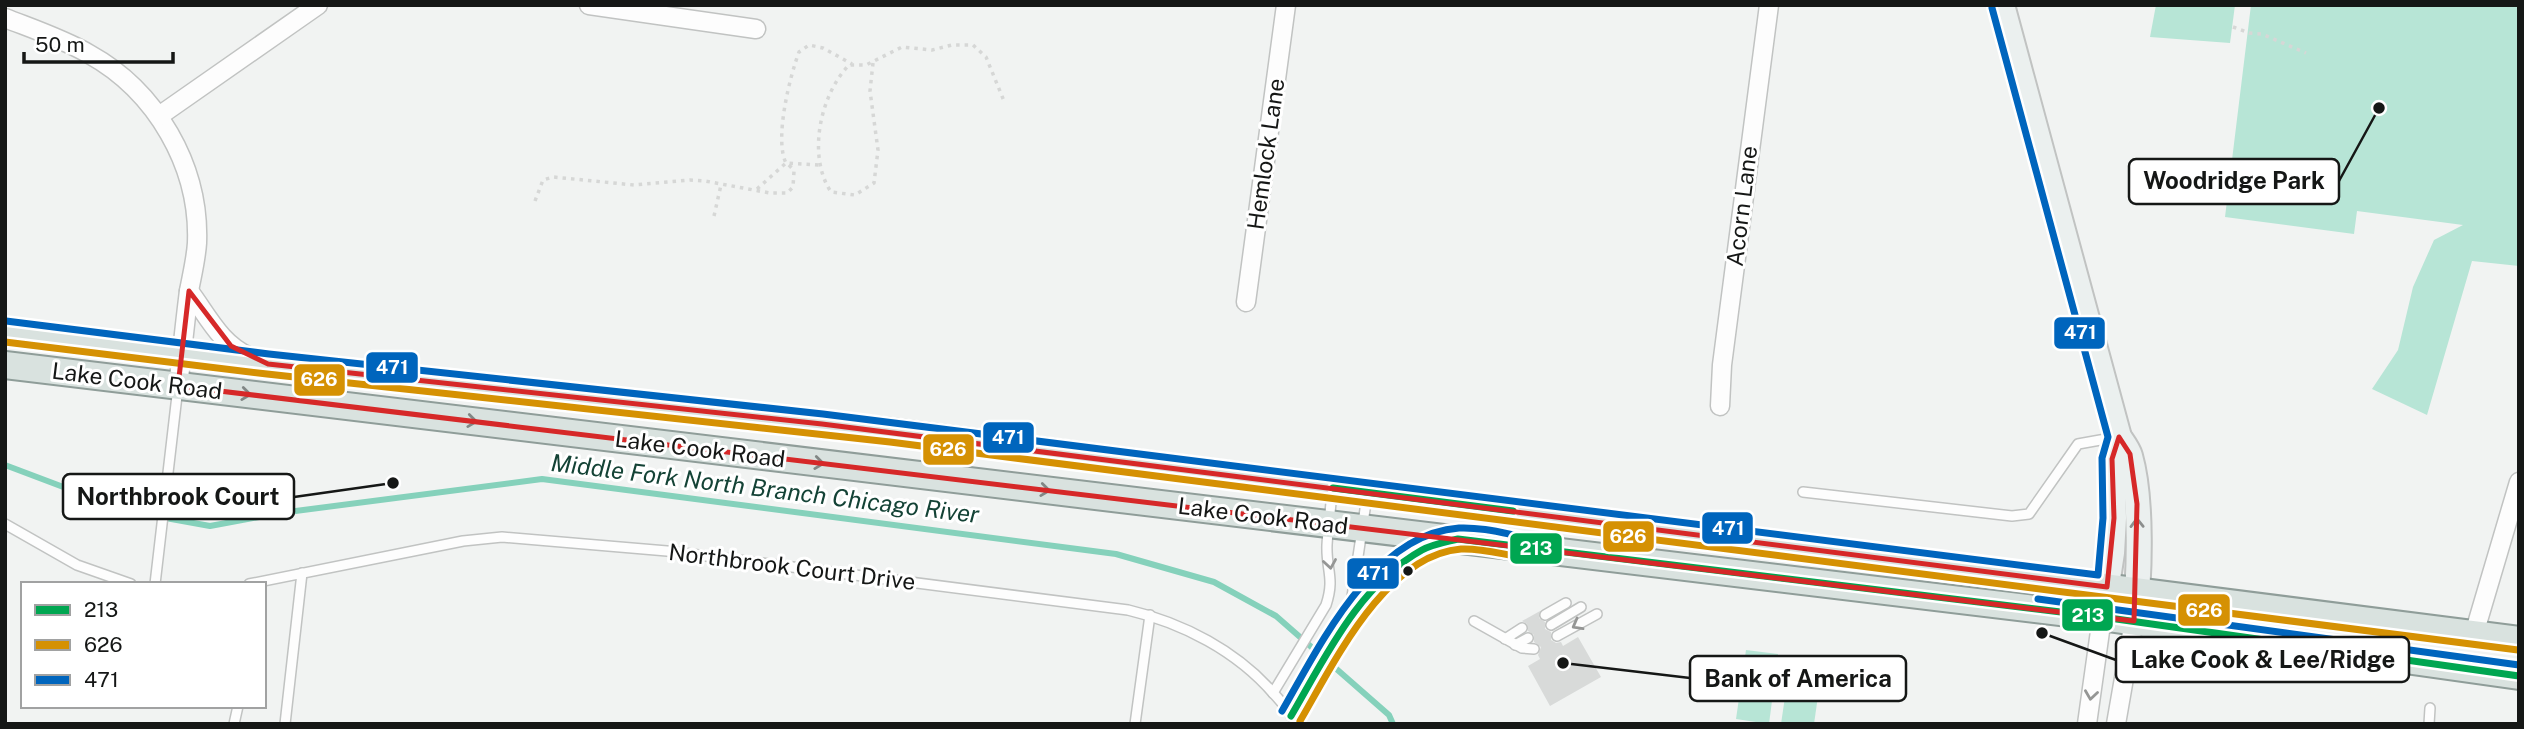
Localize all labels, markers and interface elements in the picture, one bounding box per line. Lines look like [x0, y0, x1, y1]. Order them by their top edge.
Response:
scale bar [24, 21, 173, 65]
text: 50 m [35, 32, 85, 57]
street label: Hemlock Lane [1242, 77, 1289, 231]
street label: Acorn Lane [1721, 144, 1762, 268]
callout: Woodridge Park [2129, 159, 2339, 204]
text: Woodridge Park [2143, 166, 2325, 194]
line badge: 471 [2053, 316, 2106, 350]
text: 471 [2064, 321, 2096, 343]
line badge: 471 [365, 351, 419, 384]
text: 471 [376, 356, 408, 378]
street label: Lake Cook Road [50, 357, 224, 404]
line badge: 626 [293, 363, 346, 397]
text: 626 [300, 368, 338, 390]
one-way arrow [240, 387, 251, 402]
one-way arrow [466, 414, 477, 429]
line badge: 471 [982, 421, 1035, 454]
street label: Lake Cook Road [613, 425, 787, 472]
text: 471 [992, 426, 1024, 448]
line badge: 626 [922, 433, 975, 466]
text: 626 [929, 438, 967, 460]
water label: Middle Fork North Branch Chicago River [549, 448, 982, 528]
one-way arrow [813, 456, 825, 471]
callout: Northbrook Court [63, 474, 294, 519]
text: Northbrook Court [77, 482, 279, 510]
one-way arrow [1039, 482, 1051, 497]
street label: Lake Cook Road [1176, 492, 1350, 539]
line badge: 471 [1701, 511, 1754, 545]
text: 471 [1712, 517, 1744, 539]
one-way arrow [2129, 517, 2145, 528]
line badge: 626 [1602, 520, 1655, 553]
text: 626 [1609, 525, 1647, 547]
line badge: 213 [1509, 532, 1563, 565]
text: 213 [1520, 537, 1552, 559]
street label: Northbrook Court Drive [667, 538, 917, 595]
line badge: 471 [1346, 557, 1400, 590]
one-way arrow [1322, 558, 1337, 570]
text: 471 [1357, 562, 1389, 584]
unlabelled marker [1401, 564, 1415, 578]
legend [21, 582, 266, 708]
line badge: 626 [2177, 593, 2231, 627]
text: 213 [84, 597, 118, 622]
line badge: 213 [2061, 598, 2114, 632]
text: 626 [2185, 599, 2223, 621]
text: 213 [2072, 604, 2104, 626]
one-way arrow [1572, 617, 1584, 630]
text: 626 [84, 632, 123, 657]
callout: Lake Cook & Lee/Ridge [2116, 637, 2409, 682]
text: Lake Cook & Lee/Ridge [2131, 645, 2395, 673]
callout: Bank of America [1690, 656, 1906, 701]
text: Bank of America [1704, 664, 1892, 692]
text: 471 [84, 667, 119, 692]
one-way arrow [2084, 689, 2099, 700]

